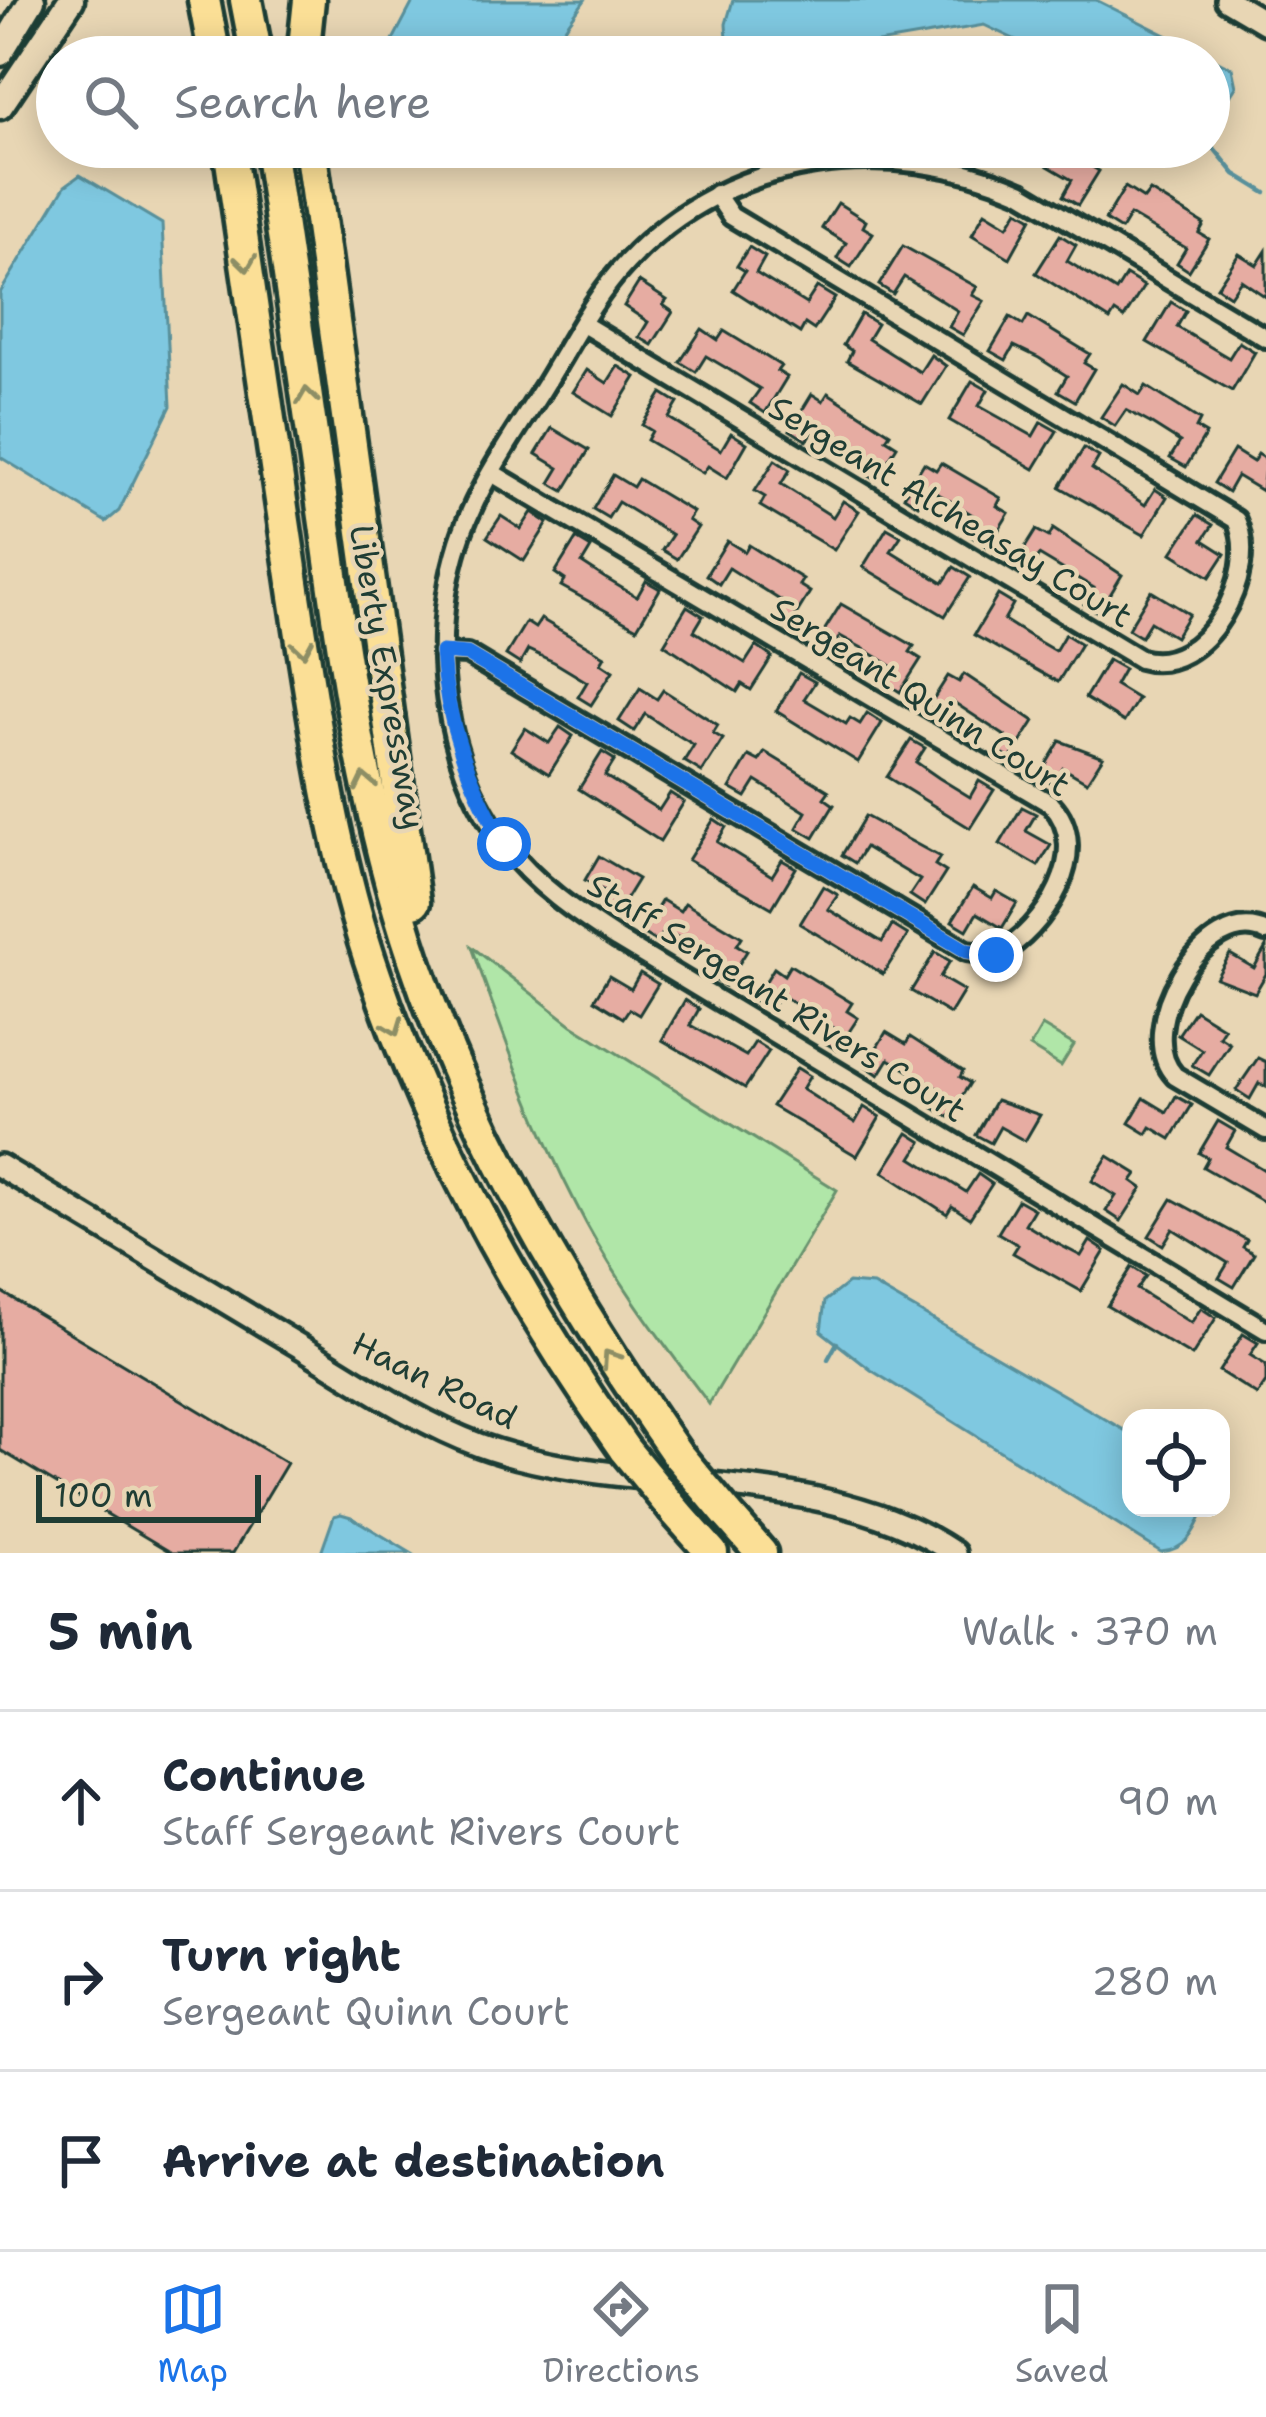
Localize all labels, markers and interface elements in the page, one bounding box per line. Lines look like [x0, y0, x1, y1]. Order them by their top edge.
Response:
search box [36, 36, 1230, 168]
icon: search [78, 69, 144, 135]
text: Search here [174, 72, 431, 132]
one-way arrow [232, 253, 258, 273]
street label: Sergeant Alcheasay Court [761, 385, 1141, 638]
one-way arrow [295, 387, 321, 406]
street label: Liberty Expressway [339, 521, 436, 833]
street label: Sergeant Quinn Court [762, 586, 1079, 807]
one-way arrow [290, 638, 315, 658]
one-way arrow [354, 772, 379, 792]
route start [477, 817, 531, 871]
street label: Staff Sergeant Rivers Court [579, 862, 975, 1133]
route end [969, 928, 1023, 982]
one-way arrow [380, 1015, 405, 1036]
street label: Haan Road [344, 1321, 525, 1440]
one-way arrow [603, 1349, 625, 1371]
map controls [1122, 1409, 1230, 1517]
button: locate [1122, 1409, 1230, 1517]
scale bar [36, 1469, 261, 1522]
text: 100 m [54, 1473, 153, 1518]
text: 5 min [48, 1597, 193, 1665]
text: Walk · 370 m [962, 1605, 1218, 1657]
text: Continue [162, 1745, 366, 1805]
icon: ahead [48, 1768, 114, 1834]
text: 90 m [1117, 1775, 1218, 1827]
text: Staff Sergeant Rivers Court [162, 1805, 680, 1857]
text: Turn right [162, 1925, 401, 1985]
icon: right [48, 1948, 114, 2014]
text: 280 m [1091, 1955, 1218, 2007]
text: Sergeant Quinn Court [162, 1985, 570, 2037]
icon: arrive [48, 2128, 114, 2194]
text: Arrive at destination [162, 2131, 665, 2191]
tab: Map [157, 2276, 228, 2393]
tab: Directions [543, 2276, 700, 2393]
tab: Saved [1015, 2276, 1109, 2393]

